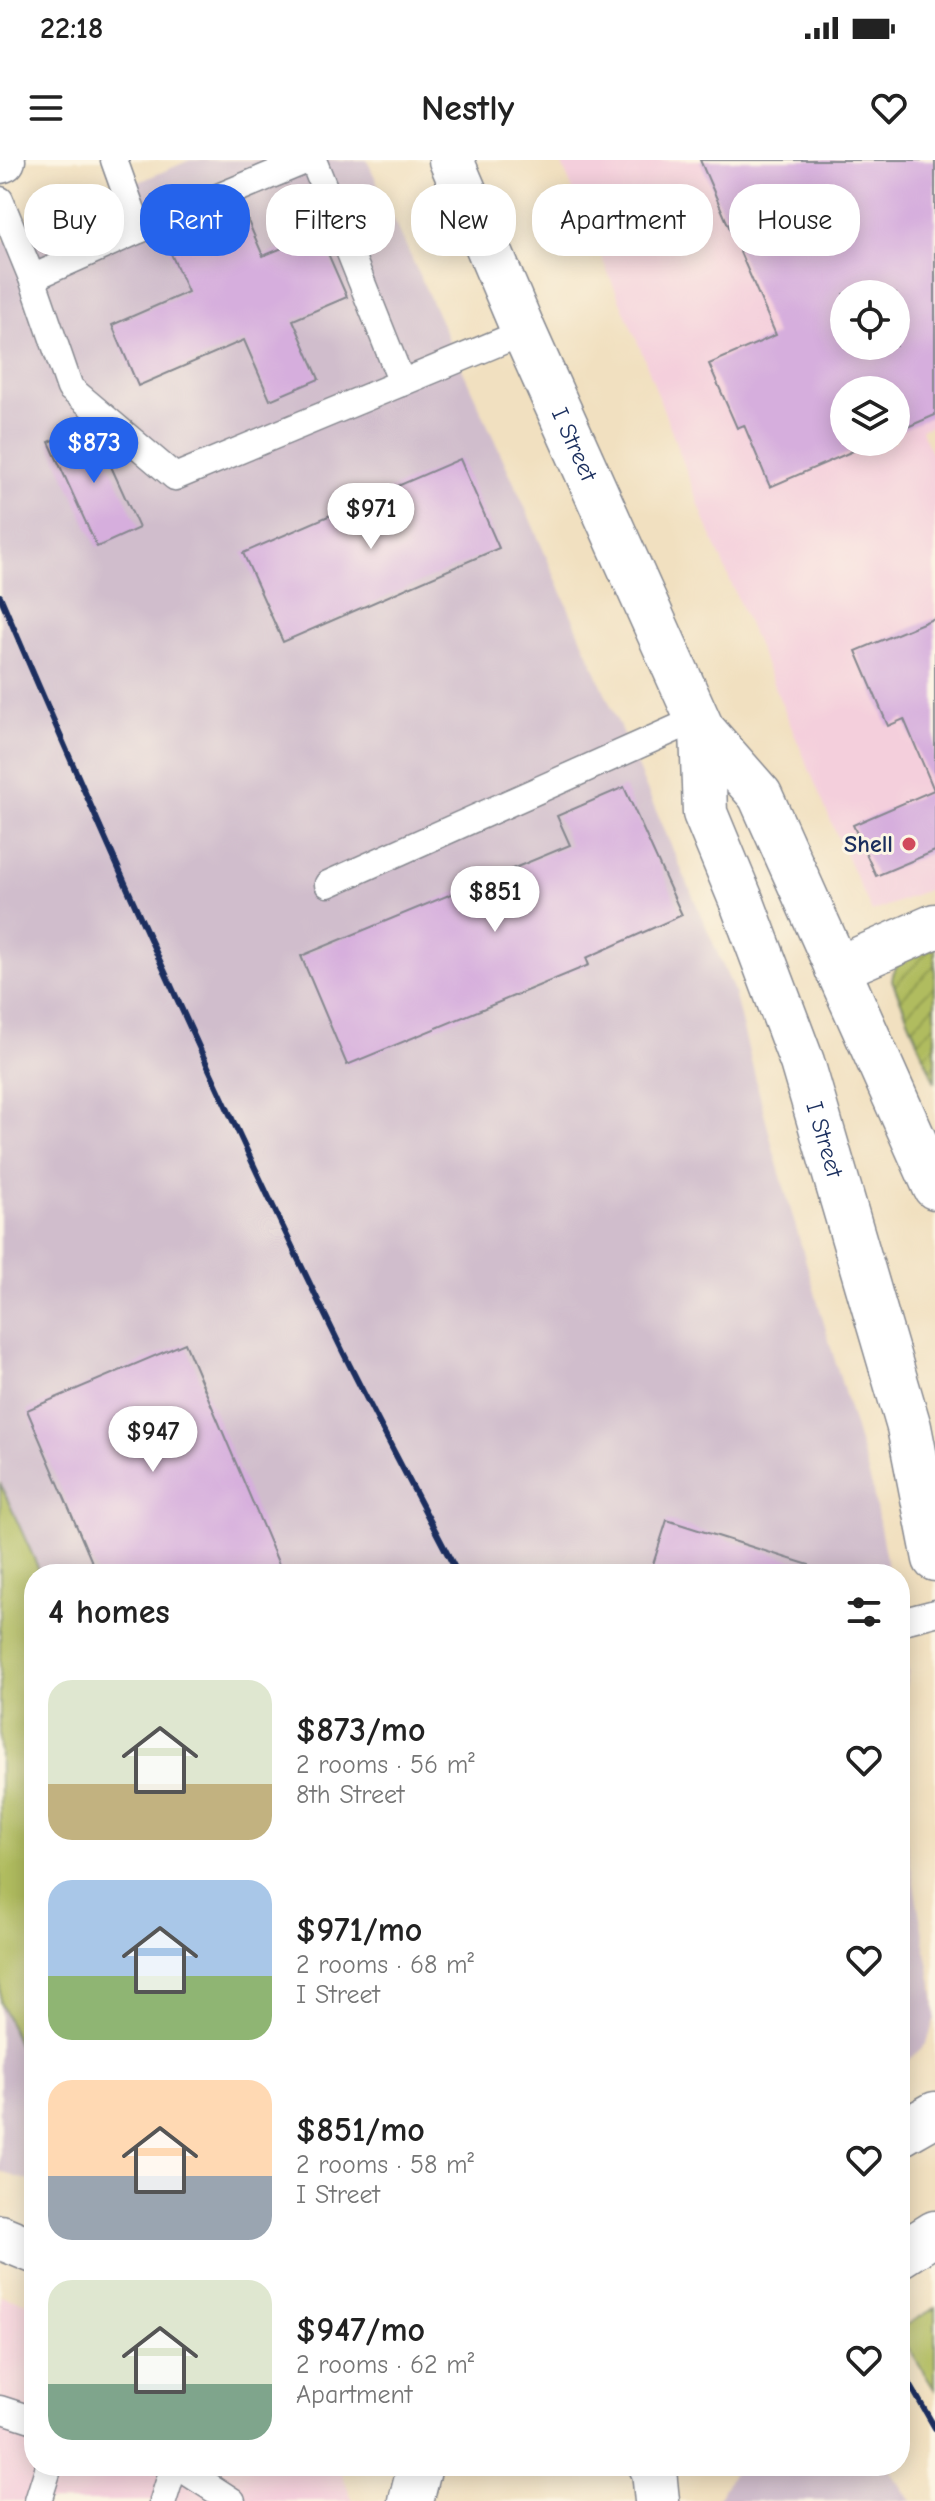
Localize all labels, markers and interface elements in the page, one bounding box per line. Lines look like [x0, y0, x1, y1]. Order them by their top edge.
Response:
text: 22:18 [40, 11, 103, 46]
icon: menu [24, 86, 68, 130]
icon: heart [867, 86, 911, 130]
text: Nestly [421, 88, 514, 129]
chip: Buy [24, 184, 124, 256]
chip: Rent [140, 184, 250, 256]
chip: Filters [266, 184, 395, 256]
chip: New [411, 184, 516, 256]
chip: Apartment [532, 184, 713, 256]
chip: House [729, 184, 860, 256]
map controls [830, 280, 910, 456]
button: locate [830, 280, 910, 360]
button: layers [830, 376, 910, 456]
street label: I Street [546, 403, 603, 487]
pin: $873 [47, 417, 141, 485]
text: $873 [67, 428, 121, 458]
pin: $971 [324, 483, 418, 551]
text: $971 [345, 494, 397, 524]
place label: Shell [844, 830, 893, 858]
marker: Shell [900, 835, 918, 853]
pin: $851 [448, 866, 542, 934]
text: $851 [469, 877, 522, 907]
street label: I Street [800, 1098, 849, 1182]
pin: $947 [106, 1406, 200, 1474]
text: $947 [126, 1417, 180, 1447]
icon: filters [842, 1590, 886, 1634]
text: 4 homes [48, 1592, 170, 1632]
text: $873/mo [296, 1710, 425, 1750]
icon: home [112, 1712, 208, 1808]
icon: heart [842, 1738, 886, 1782]
text: 2 rooms · 56 m² [296, 1750, 475, 1780]
text: 8th Street [296, 1780, 405, 1810]
text: $971/mo [296, 1910, 422, 1950]
icon: home [112, 1912, 208, 2008]
icon: heart [842, 1938, 886, 1982]
text: 2 rooms · 68 m² [296, 1950, 474, 1980]
text: I Street [296, 1980, 380, 2010]
text: $851/mo [296, 2110, 425, 2150]
icon: home [112, 2112, 208, 2208]
icon: heart [842, 2138, 886, 2182]
text: 2 rooms · 58 m² [296, 2150, 474, 2180]
text: I Street [296, 2180, 380, 2210]
text: $947/mo [296, 2310, 425, 2350]
icon: home [112, 2312, 208, 2408]
icon: heart [842, 2338, 886, 2382]
text: 2 rooms · 62 m² [296, 2350, 474, 2380]
text: Apartment [296, 2380, 412, 2410]

